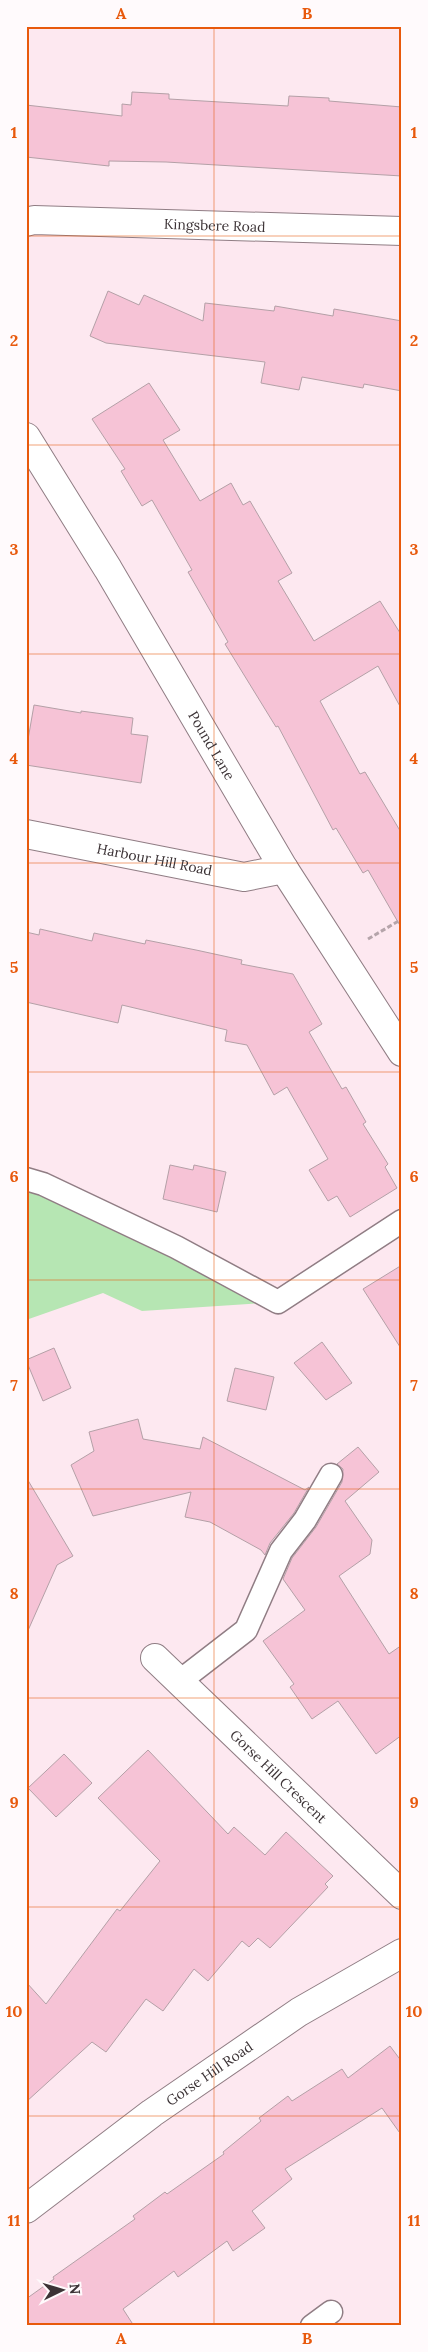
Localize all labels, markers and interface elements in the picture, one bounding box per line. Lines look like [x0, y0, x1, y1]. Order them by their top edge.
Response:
text: A [116, 3, 127, 23]
text: B [302, 3, 313, 23]
text: 1 [11, 122, 17, 142]
text: 1 [411, 122, 417, 142]
street label: Kingsbere Road [164, 215, 266, 236]
text: 2 [10, 330, 18, 350]
text: 2 [410, 330, 418, 350]
text: 3 [10, 539, 19, 559]
text: 3 [410, 539, 419, 559]
street label: Pound Lane [184, 708, 239, 784]
text: 4 [10, 748, 19, 768]
text: 4 [410, 748, 419, 768]
street label: Harbour Hill Road [95, 839, 214, 880]
text: 5 [10, 957, 19, 977]
text: 5 [410, 957, 419, 977]
text: 6 [9, 1166, 19, 1186]
text: 6 [409, 1166, 419, 1186]
text: 7 [10, 1375, 18, 1395]
text: 7 [410, 1375, 418, 1395]
text: 8 [9, 1583, 19, 1603]
text: 8 [409, 1583, 419, 1603]
street label: Gorse Hill Crescent [226, 1726, 331, 1827]
text: 9 [9, 1792, 19, 1812]
text: 9 [409, 1792, 419, 1812]
text: 10 [6, 2001, 22, 2021]
text: 10 [406, 2001, 422, 2021]
street label: Gorse Hill Road [163, 2037, 256, 2110]
text: 11 [8, 2210, 21, 2230]
text: 11 [408, 2210, 421, 2230]
north arrow [38, 2264, 88, 2314]
text: N [66, 2283, 84, 2295]
text: A [116, 2328, 127, 2348]
text: B [302, 2328, 313, 2348]

